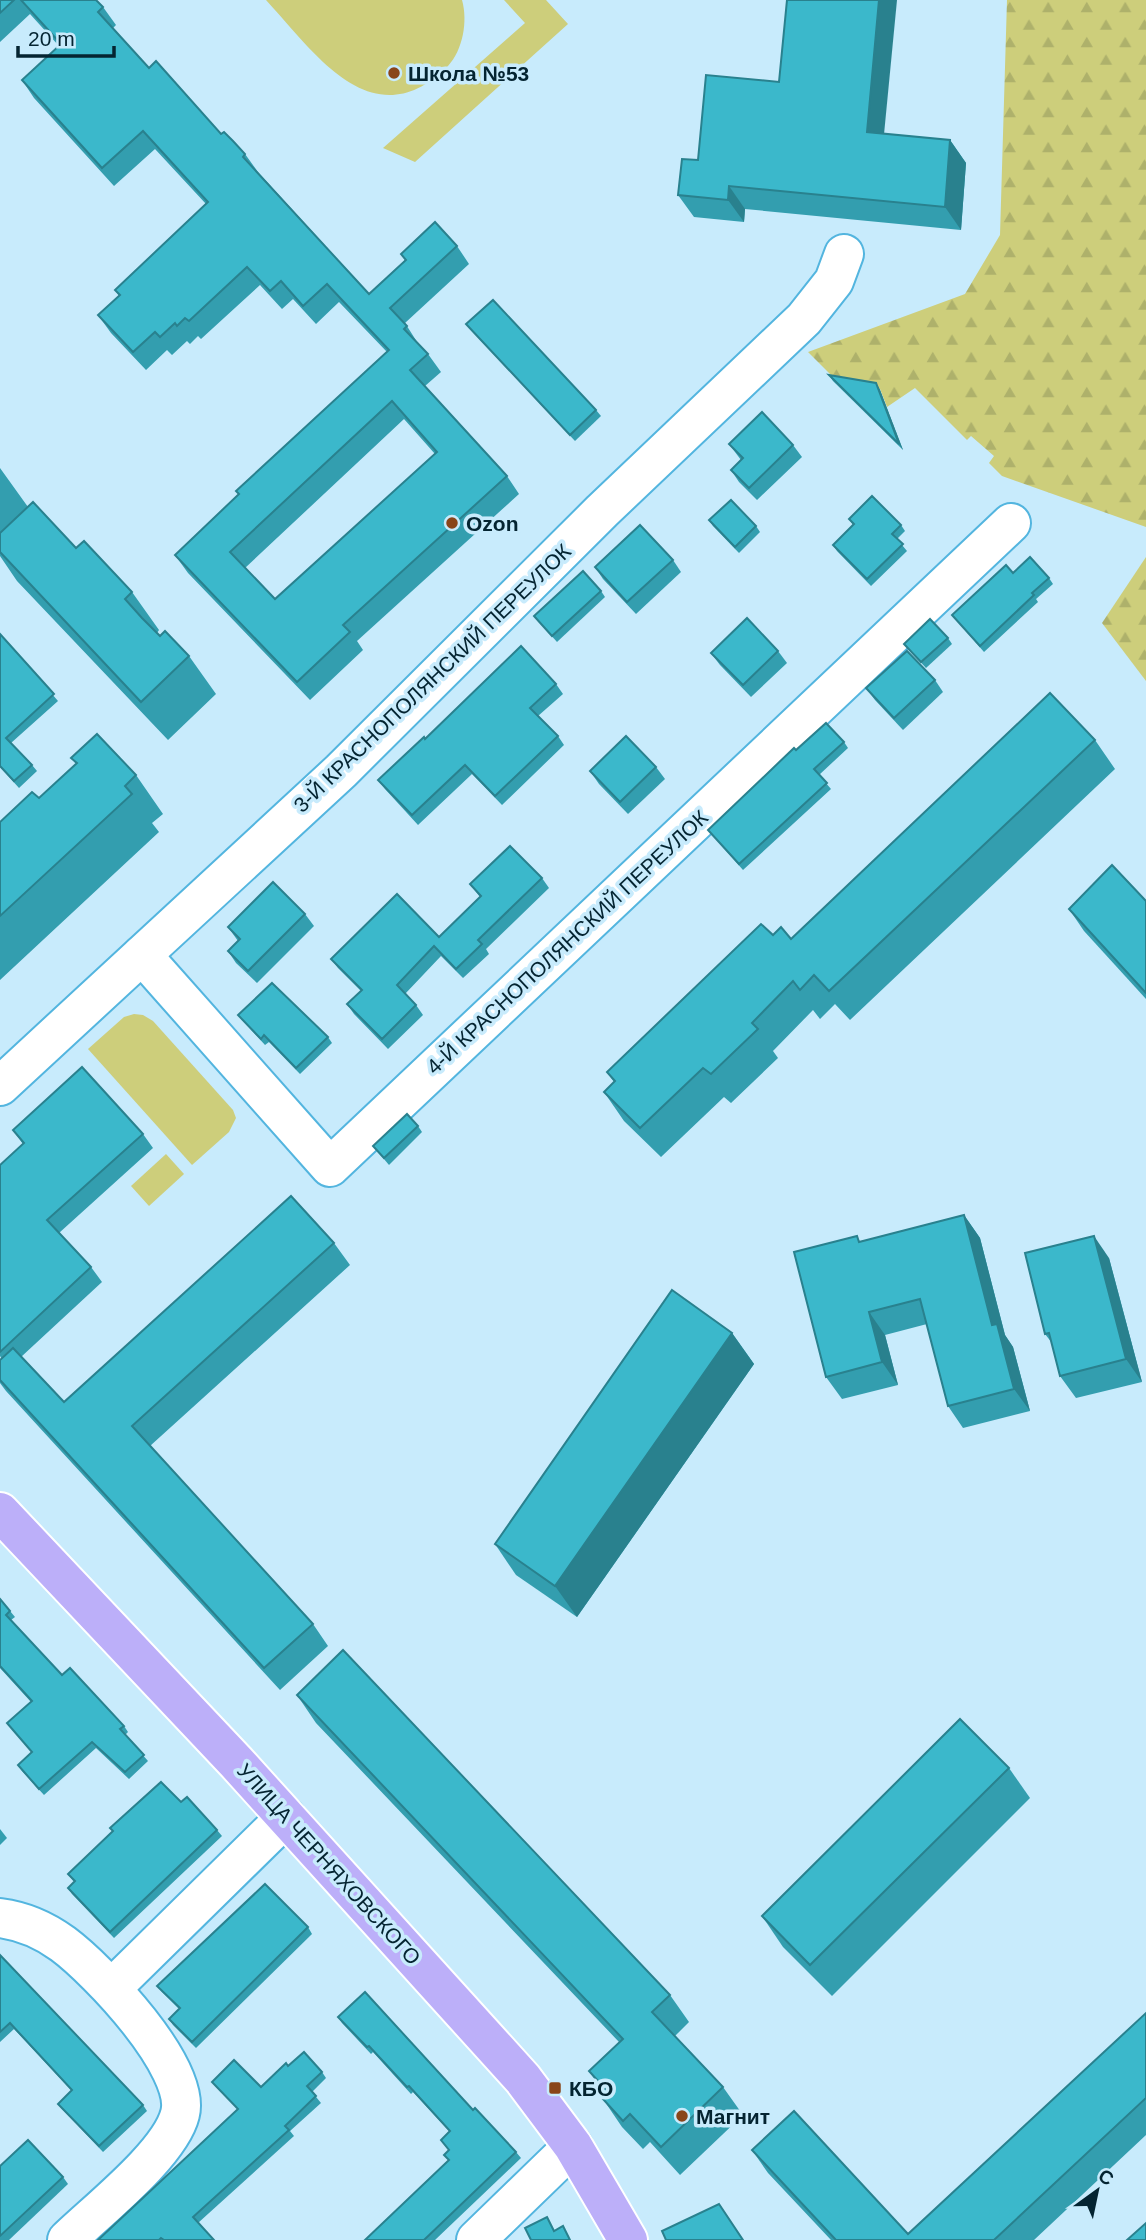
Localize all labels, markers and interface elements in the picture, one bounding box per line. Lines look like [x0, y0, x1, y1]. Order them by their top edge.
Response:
scale bar [18, 14, 114, 58]
text: 20 m [28, 27, 75, 50]
place label: Школа №53 [408, 62, 529, 85]
marker: Школа №53 [386, 65, 402, 81]
place label: Ozon [466, 512, 519, 535]
marker: Ozon [444, 515, 460, 531]
street label: 3-Й КРАСНОПОЛЯНСКИЙ ПЕРЕУЛОК [289, 539, 576, 817]
street label: 4-Й КРАСНОПОЛЯНСКИЙ ПЕРЕУЛОК [422, 805, 713, 1078]
street label: УЛИЦА ЧЕРНЯХОВСКОГО [233, 1759, 425, 1969]
place label: КБО [569, 2077, 613, 2100]
marker: КБО [547, 2080, 563, 2096]
place label: Магнит [696, 2105, 770, 2128]
marker: Магнит [674, 2108, 690, 2124]
north arrow [1062, 2156, 1132, 2226]
text: С [1095, 2165, 1118, 2190]

